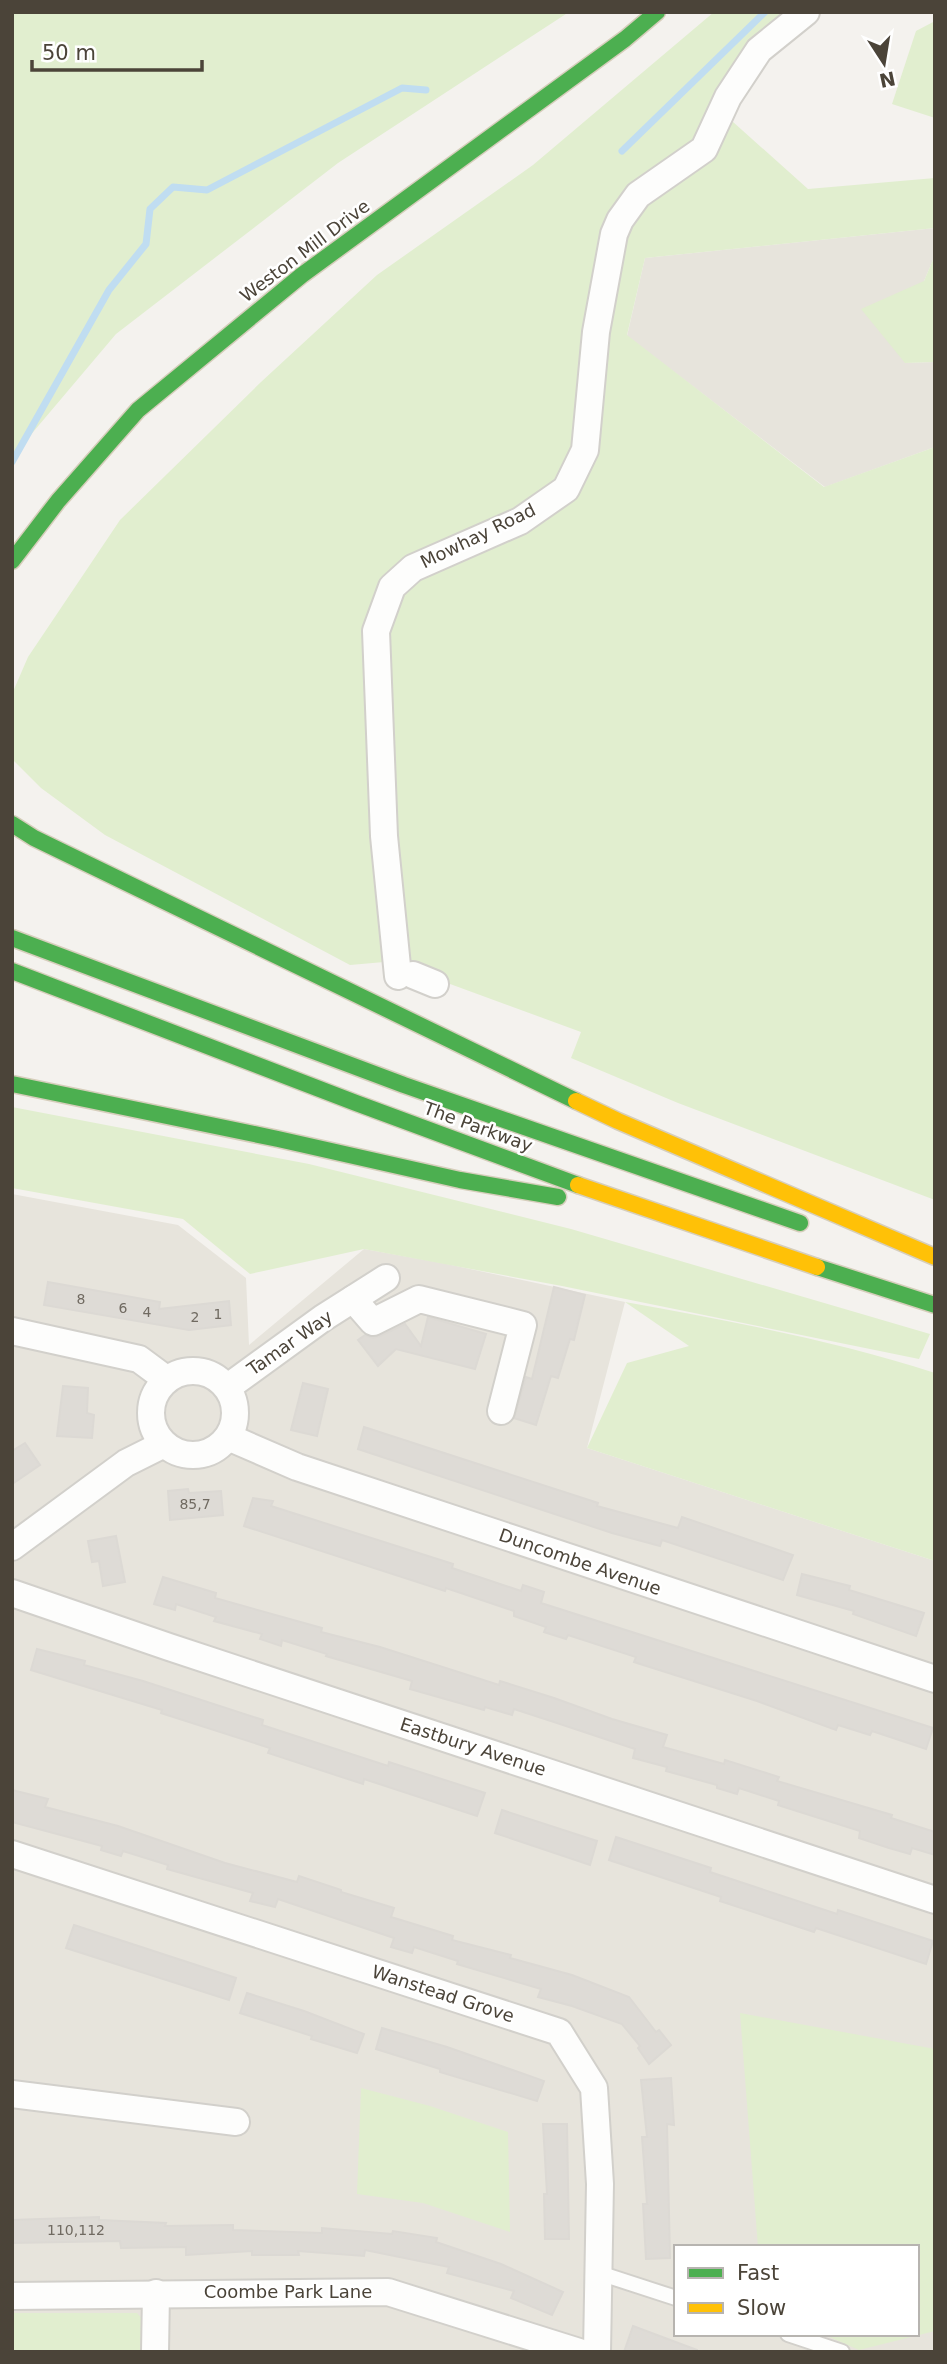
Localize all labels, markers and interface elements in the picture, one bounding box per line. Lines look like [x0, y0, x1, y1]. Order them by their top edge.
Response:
scale bar [32, 28, 201, 72]
north arrow [849, 28, 919, 98]
text: 50 m [42, 41, 96, 65]
text: N [877, 67, 898, 92]
street label: Weston Mill Drive [236, 195, 374, 306]
street label: Mowhay Road [417, 499, 539, 572]
street label: The Parkway [420, 1097, 536, 1156]
house number: 8 [77, 1291, 85, 1307]
house number: 6 [119, 1300, 128, 1316]
house number: 4 [143, 1304, 152, 1320]
street label: Tamar Way [242, 1305, 337, 1380]
house number: 1 [214, 1306, 222, 1322]
house number: 2 [191, 1309, 199, 1325]
house number: 85,7 [179, 1496, 211, 1512]
street label: Duncombe Avenue [496, 1524, 664, 1599]
street label: Eastbury Avenue [397, 1713, 549, 1780]
street label: Wanstead Grove [369, 1961, 517, 2026]
house number: 110,112 [47, 2222, 105, 2238]
legend [674, 2245, 919, 2336]
text: Fast [737, 2261, 779, 2285]
street label: Coombe Park Lane [204, 2281, 372, 2302]
text: Slow [737, 2296, 786, 2320]

